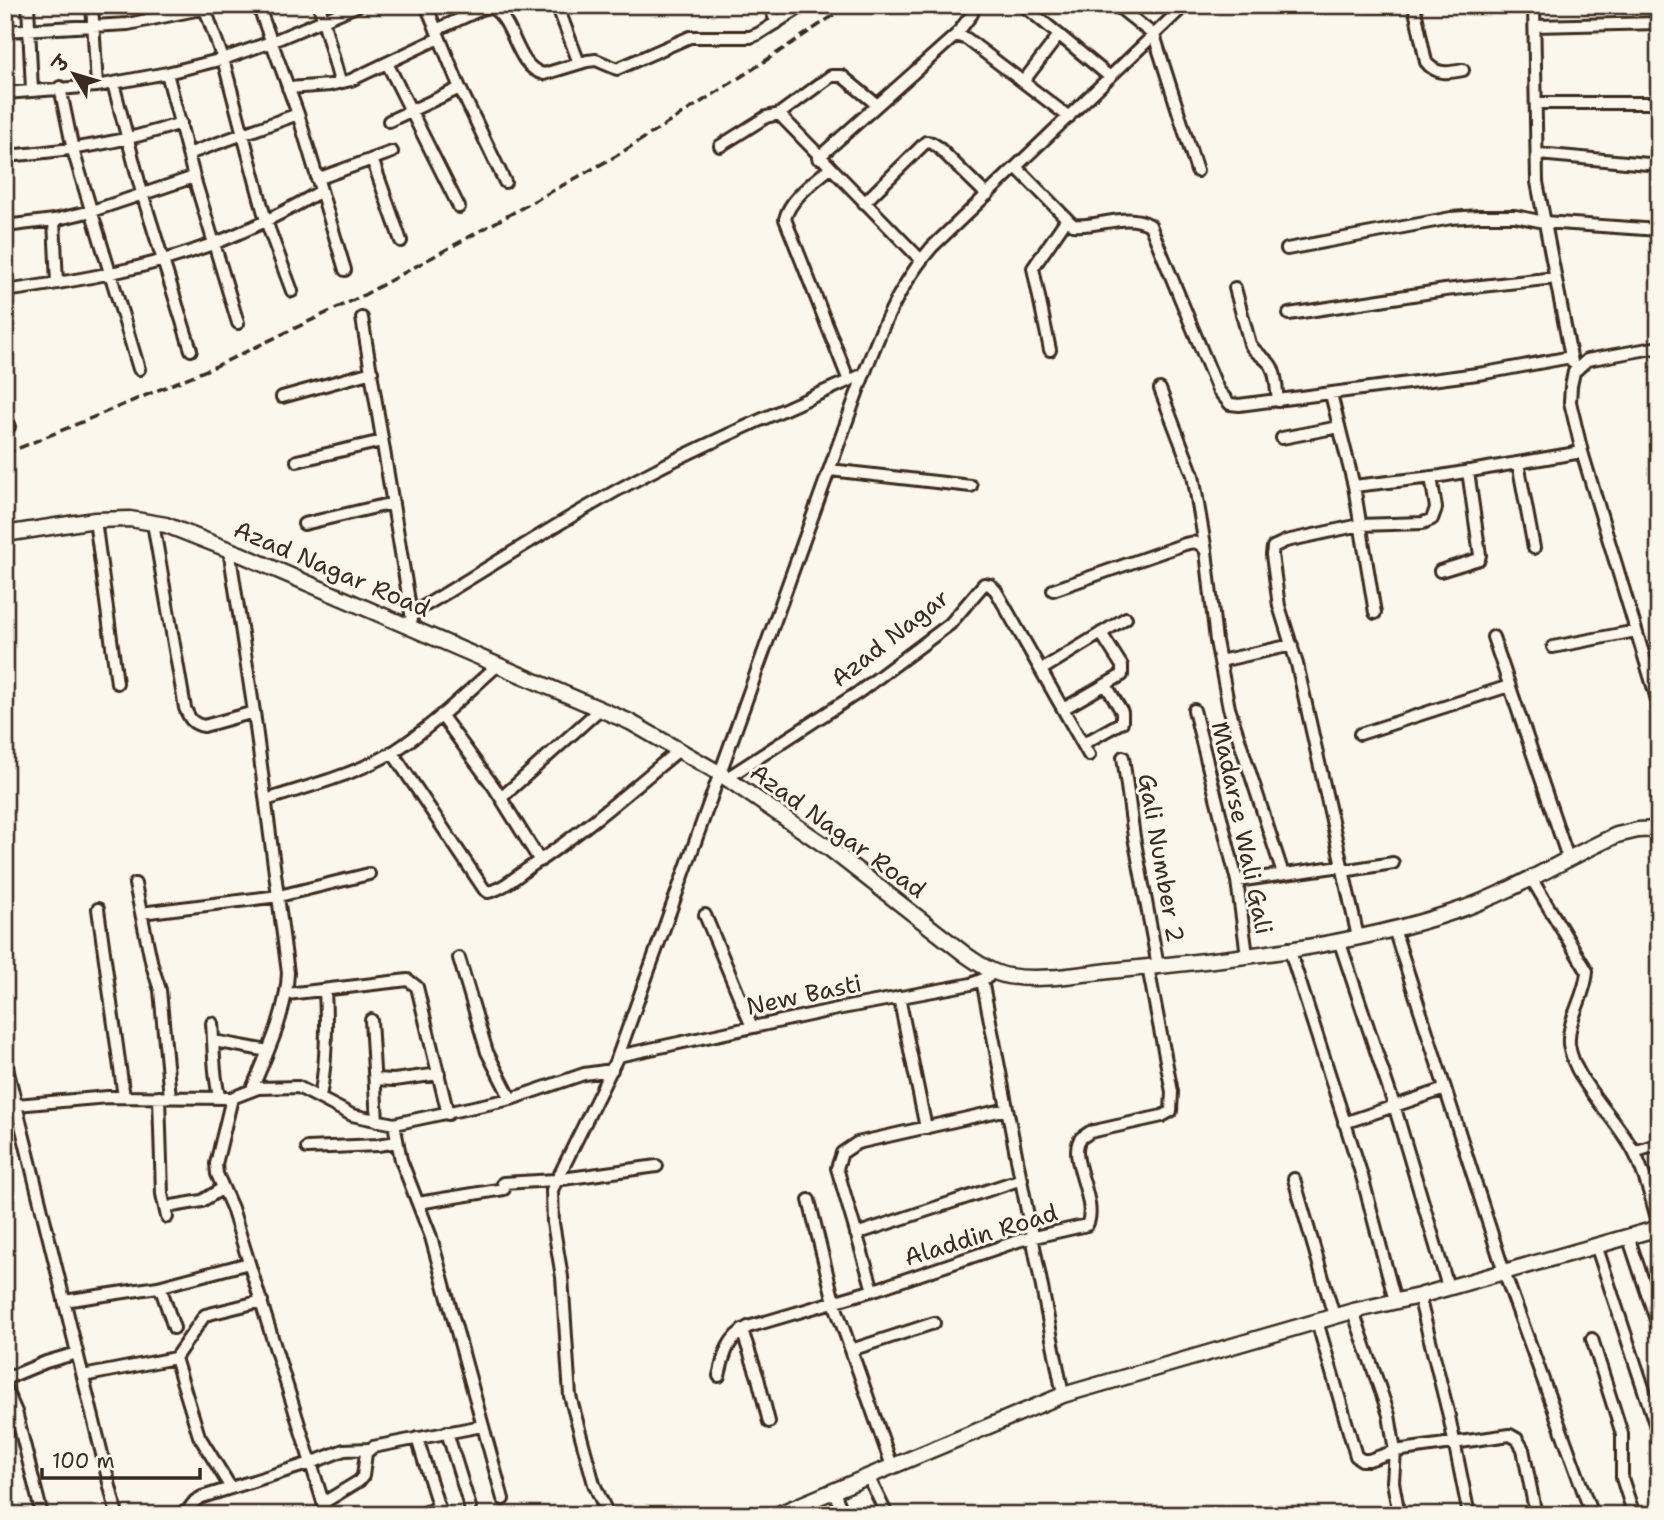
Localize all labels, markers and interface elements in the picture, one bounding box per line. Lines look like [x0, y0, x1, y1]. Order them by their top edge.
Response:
north arrow [38, 38, 108, 108]
text: उ [46, 49, 76, 78]
street label: Azad Nagar Road [229, 513, 435, 625]
street label: Azad Nagar [824, 582, 956, 694]
street label: Madarse Wali Gali [1204, 719, 1280, 937]
street label: Azad Nagar Road [744, 756, 932, 906]
street label: Gali Number 2 [1130, 771, 1192, 945]
street label: New Basti [743, 967, 865, 1023]
street label: Aladdin Road [900, 1196, 1062, 1274]
scale bar [42, 1436, 200, 1480]
text: 100 m [52, 1447, 115, 1475]

